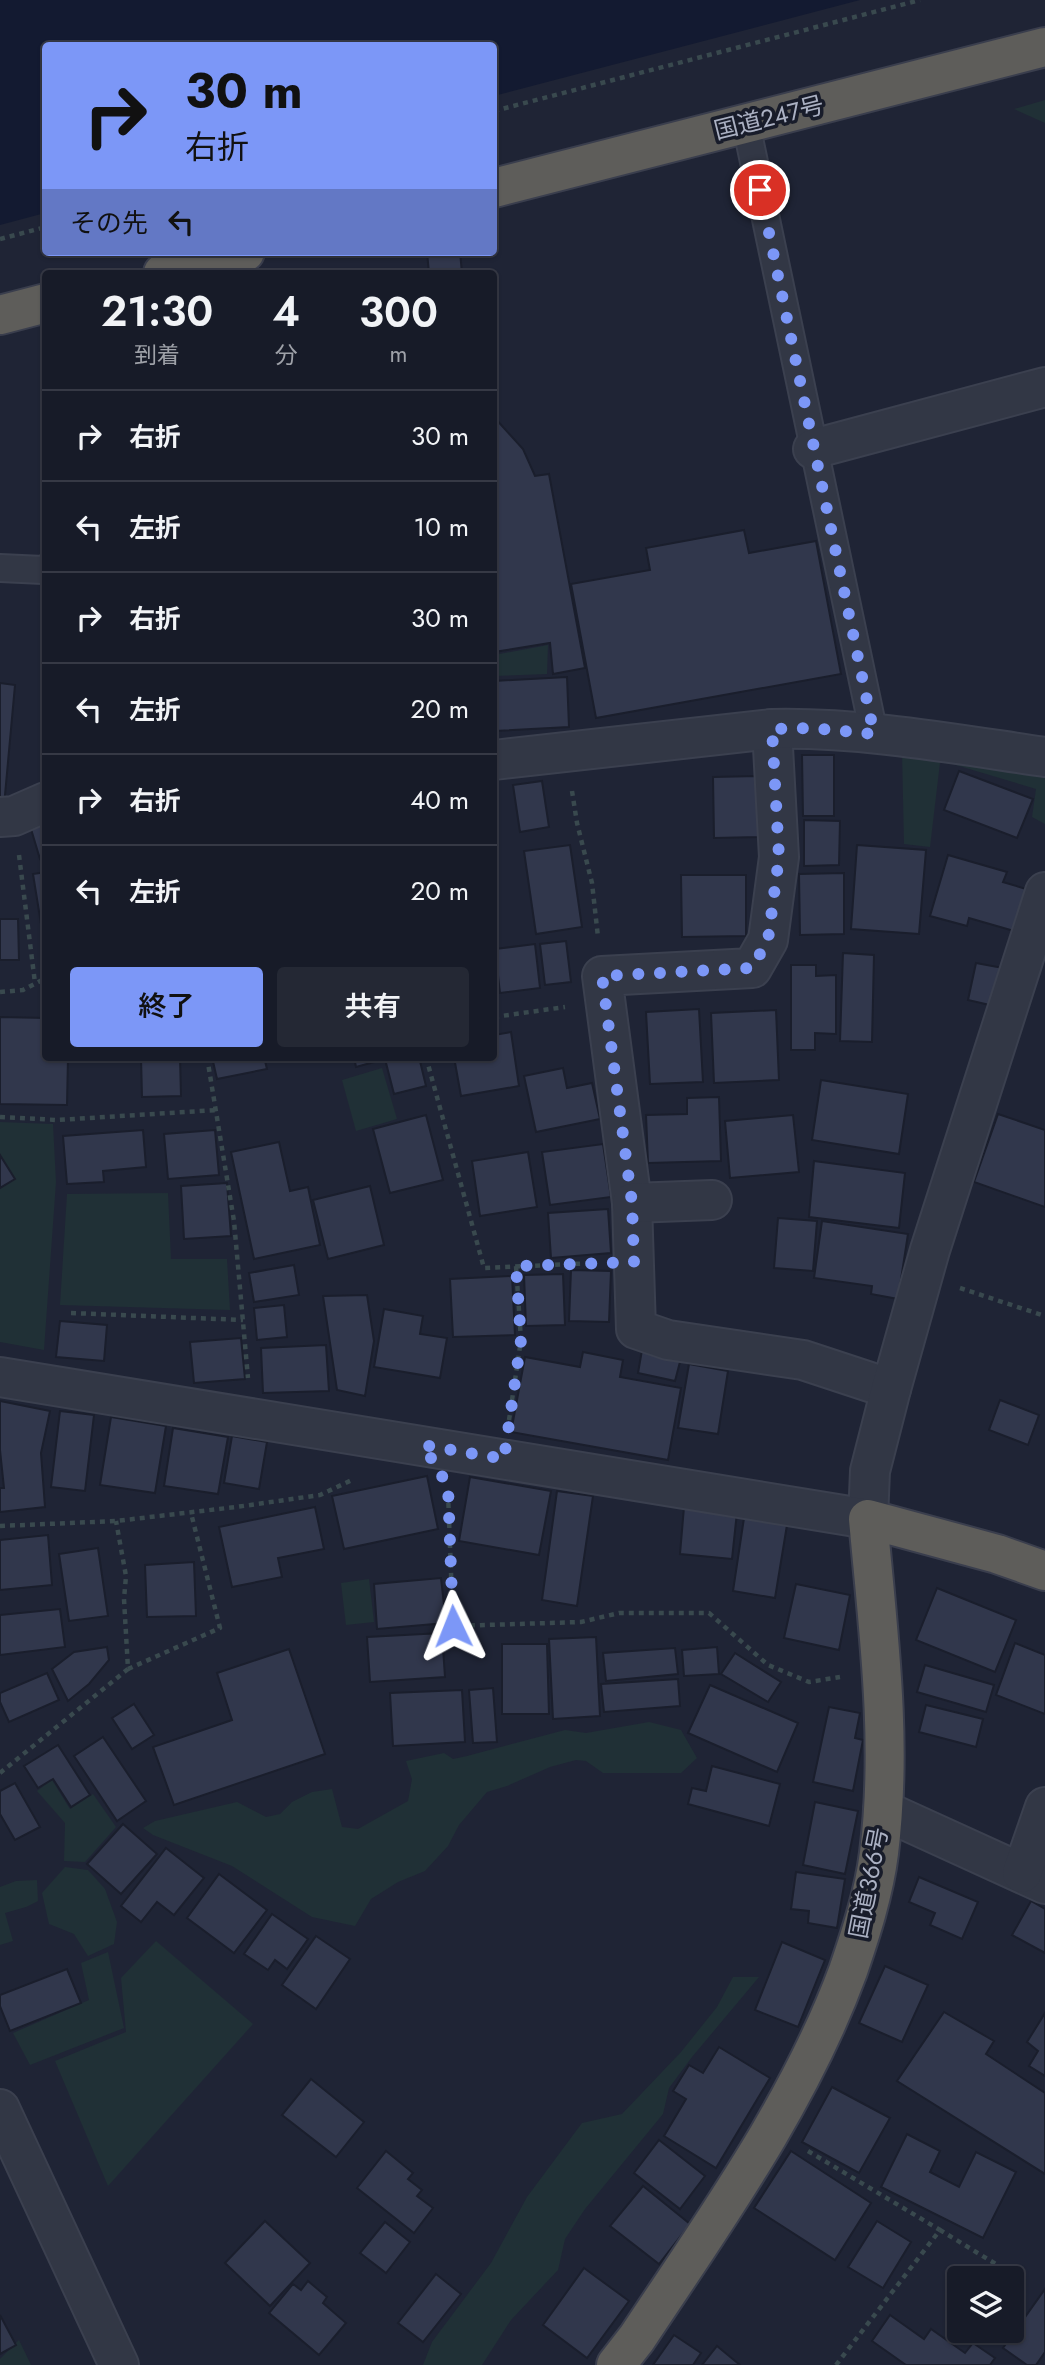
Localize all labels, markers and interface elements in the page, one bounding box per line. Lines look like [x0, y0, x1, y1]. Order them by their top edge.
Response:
text: 30 m [185, 56, 303, 126]
icon: right [70, 70, 161, 161]
street label: 国道247号 [710, 87, 828, 148]
text: 右折 [185, 124, 249, 170]
pin [730, 160, 790, 220]
icon: arrive [741, 171, 779, 209]
icon: left [162, 203, 200, 241]
text: その先 [70, 204, 148, 242]
text: 21:30 [101, 281, 213, 342]
text: 4 [272, 281, 300, 342]
text: 300 [359, 282, 438, 343]
text: m [390, 337, 407, 371]
text: 到着 [134, 338, 180, 372]
text: 分 [275, 338, 298, 372]
icon: right [70, 417, 108, 455]
text: 30 m [411, 417, 469, 455]
text: 右折 [129, 418, 181, 456]
icon: left [70, 508, 108, 546]
text: 10 m [414, 508, 469, 546]
text: 左折 [129, 509, 181, 547]
icon: right [70, 599, 108, 637]
text: 30 m [411, 599, 469, 637]
text: 右折 [129, 600, 181, 638]
icon: left [70, 690, 108, 728]
text: 20 m [411, 690, 469, 728]
text: 左折 [129, 691, 181, 729]
icon: right [70, 781, 108, 819]
text: 40 m [410, 781, 469, 819]
text: 右折 [129, 782, 181, 820]
icon: left [70, 872, 108, 910]
text: 20 m [411, 872, 469, 910]
text: 左折 [129, 873, 181, 911]
button: 終了 [70, 967, 263, 1047]
button: 共有 [277, 967, 469, 1047]
position arrow [416, 1589, 490, 1663]
street label: 国道366号 [841, 1824, 896, 1942]
map controls [947, 2266, 1024, 2343]
button: layers [947, 2266, 1024, 2343]

